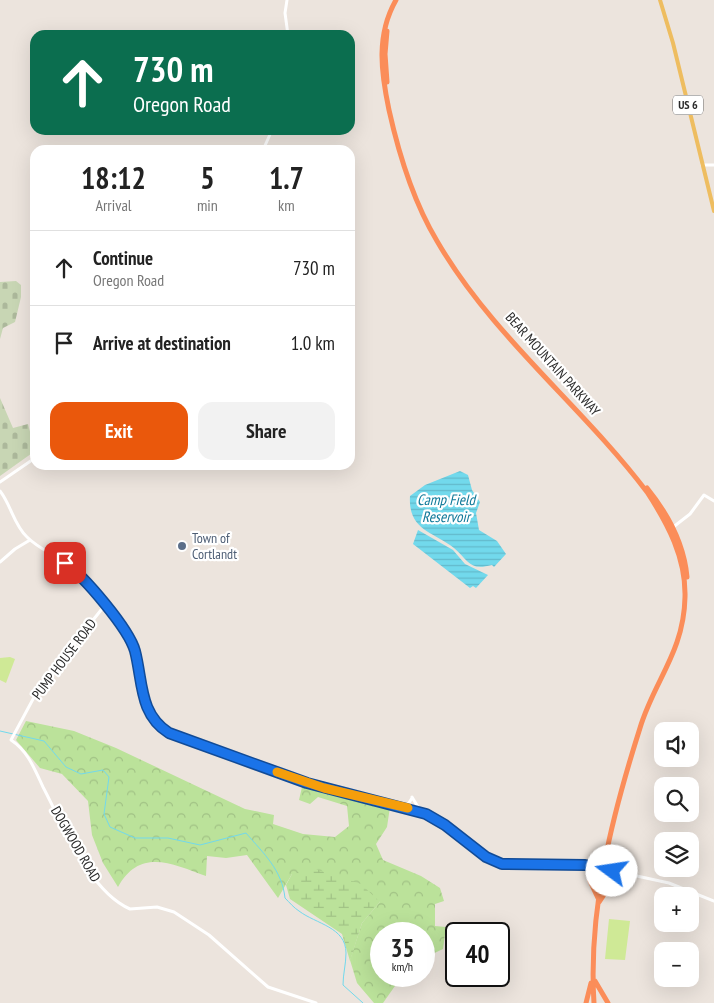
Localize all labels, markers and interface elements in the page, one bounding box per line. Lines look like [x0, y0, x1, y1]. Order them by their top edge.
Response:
text: 730 m [133, 46, 214, 92]
icon: ahead [50, 50, 115, 115]
text: Oregon Road [133, 90, 231, 118]
road number: US 6 [673, 96, 703, 114]
text: 18:12 [81, 158, 146, 197]
text: 5 [200, 158, 215, 197]
text: 1.7 [269, 158, 304, 197]
text: Arrival [95, 195, 132, 215]
text: min [197, 195, 218, 215]
text: km [278, 195, 295, 215]
text: Continue [93, 246, 153, 270]
icon: ahead [50, 254, 78, 282]
text: 730 m [293, 256, 335, 280]
text: Oregon Road [93, 270, 164, 290]
street label: BEAR MOUNTAIN PARKWAY [502, 309, 605, 420]
icon: arrive [50, 329, 78, 357]
text: Arrive at destination [93, 331, 231, 355]
text: 1.0 km [291, 331, 335, 355]
button: Exit [50, 402, 188, 460]
button: Share [198, 402, 335, 460]
water label: Camp Field Reservoir [417, 490, 477, 526]
place label: Town of Cortlandt [192, 529, 237, 563]
marker: Town of Cortlandt [176, 540, 188, 552]
pin [44, 542, 86, 584]
icon: arrive [51, 549, 79, 577]
street label: PUMP HOUSE ROAD [28, 615, 100, 703]
map controls [654, 722, 699, 987]
button: sound [654, 722, 699, 767]
button: search [654, 777, 699, 822]
street label: DOGWOOD ROAD [47, 803, 105, 885]
button: layers [654, 832, 699, 877]
position arrow [585, 844, 637, 896]
button: + [654, 887, 699, 932]
speed limit sign: 40 [445, 922, 510, 987]
text: 35 [391, 932, 414, 964]
button: − [654, 942, 699, 987]
text: km/h [392, 959, 413, 974]

